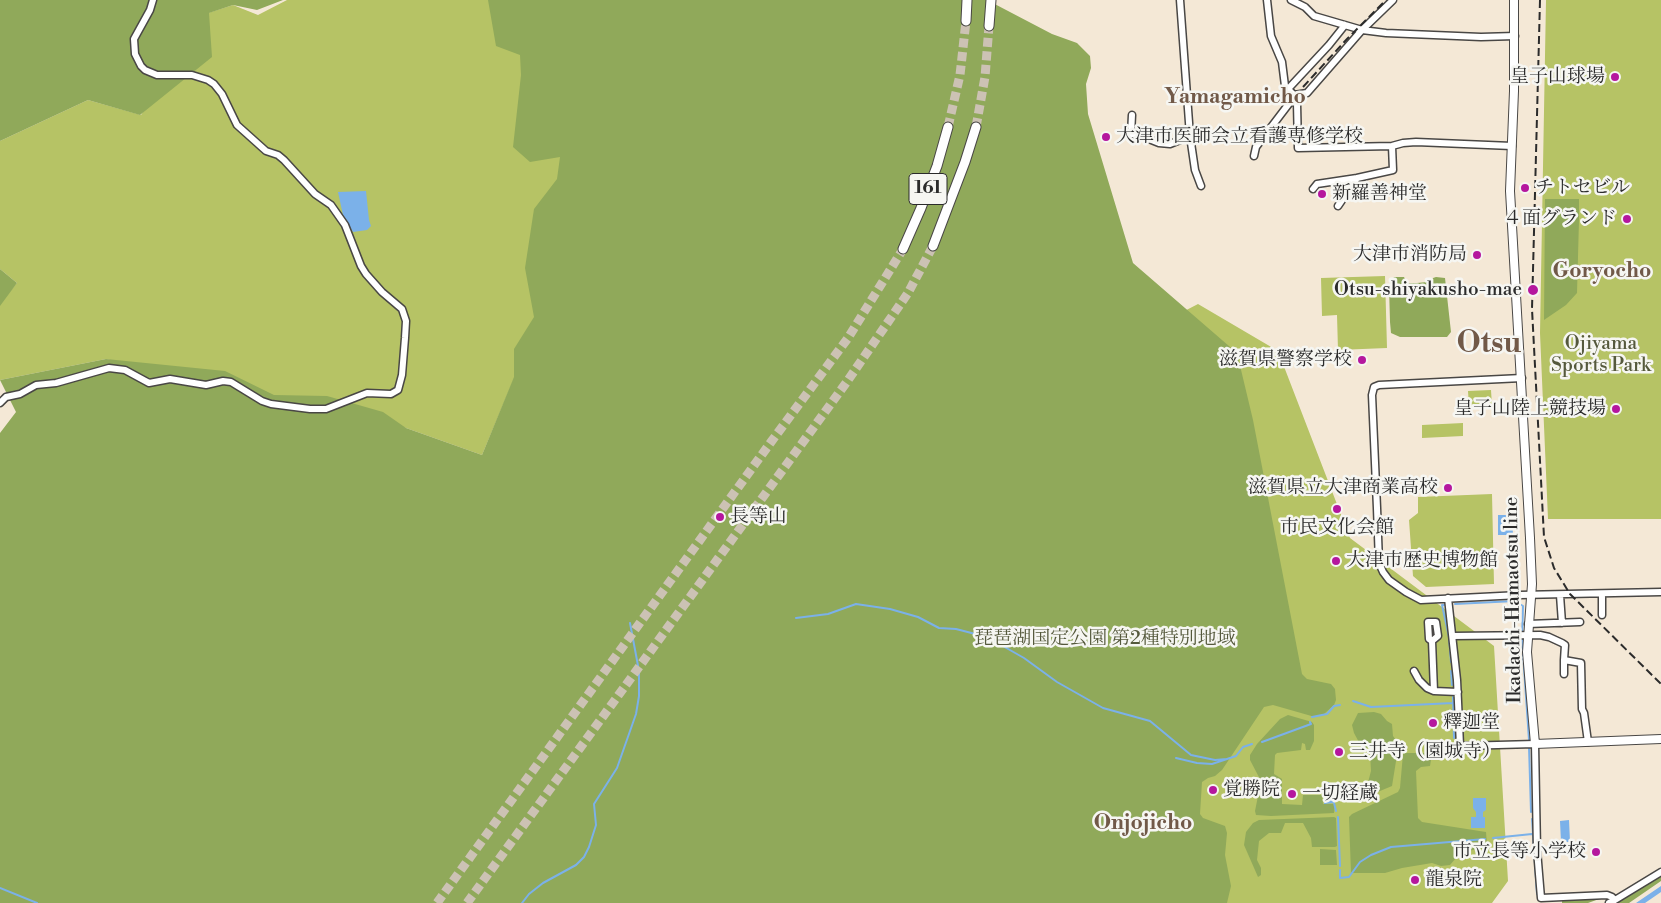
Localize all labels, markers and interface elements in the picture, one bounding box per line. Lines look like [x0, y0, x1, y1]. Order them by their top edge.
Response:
place label: 皇子山球場 [1510, 66, 1605, 88]
marker: 皇子山球場 [1609, 71, 1621, 83]
district label: Yamagamicho [1164, 85, 1306, 111]
place label: 大津市医師会立看護専修学校 [1116, 126, 1363, 148]
marker: 大津市医師会立看護専修学校 [1100, 131, 1112, 143]
road number: 161 [909, 173, 947, 204]
place label: チトセビル [1535, 177, 1630, 199]
marker: チトセビル [1519, 182, 1531, 194]
place label: 新羅善神堂 [1332, 183, 1427, 205]
marker: 新羅善神堂 [1316, 188, 1328, 200]
place label: ４面グランド [1503, 208, 1617, 230]
marker: ４面グランド [1621, 213, 1633, 225]
place label: 大津市消防局 [1353, 244, 1467, 266]
marker: 大津市消防局 [1471, 249, 1483, 261]
district label: Goryocho [1553, 259, 1651, 285]
place label: Otsu-shiyakusho-mae [1334, 279, 1522, 301]
marker: Otsu-shiyakusho-mae [1526, 283, 1540, 297]
district label: Otsu [1457, 328, 1521, 362]
park label: Ojiyama Sports Park [1551, 333, 1651, 377]
place label: 滋賀県警察学校 [1219, 349, 1352, 371]
marker: 滋賀県警察学校 [1356, 354, 1368, 366]
place label: 皇子山陸上競技場 [1454, 398, 1606, 420]
marker: 皇子山陸上競技場 [1610, 403, 1622, 415]
place label: 滋賀県立大津商業高校 [1248, 477, 1438, 499]
marker: 滋賀県立大津商業高校 [1442, 482, 1454, 494]
street label: Ikadachi-Hamaotsu line [1501, 497, 1527, 703]
marker: 市民文化会館 [1331, 503, 1343, 515]
place label: 長等山 [730, 506, 787, 528]
marker: 長等山 [714, 511, 726, 523]
place label: 市民文化会館 [1280, 517, 1394, 539]
place label: 大津市歴史博物館 [1346, 550, 1498, 572]
marker: 大津市歴史博物館 [1330, 555, 1342, 567]
park label: 琵琶湖国定公園 第2種特別地域 [974, 628, 1236, 650]
place label: 釋迦堂 [1443, 712, 1500, 734]
marker: 釋迦堂 [1427, 717, 1439, 729]
place label: 三井寺（園城寺） [1349, 741, 1501, 763]
marker: 三井寺（園城寺） [1333, 746, 1345, 758]
place label: 覚勝院 [1223, 779, 1280, 801]
place label: 一切経蔵 [1302, 783, 1378, 805]
marker: 覚勝院 [1207, 784, 1219, 796]
marker: 一切経蔵 [1286, 788, 1298, 800]
district label: Onjojicho [1094, 811, 1192, 837]
place label: 市立長等小学校 [1453, 841, 1586, 863]
marker: 市立長等小学校 [1590, 846, 1602, 858]
place label: 龍泉院 [1425, 869, 1482, 891]
marker: 龍泉院 [1409, 874, 1421, 886]

